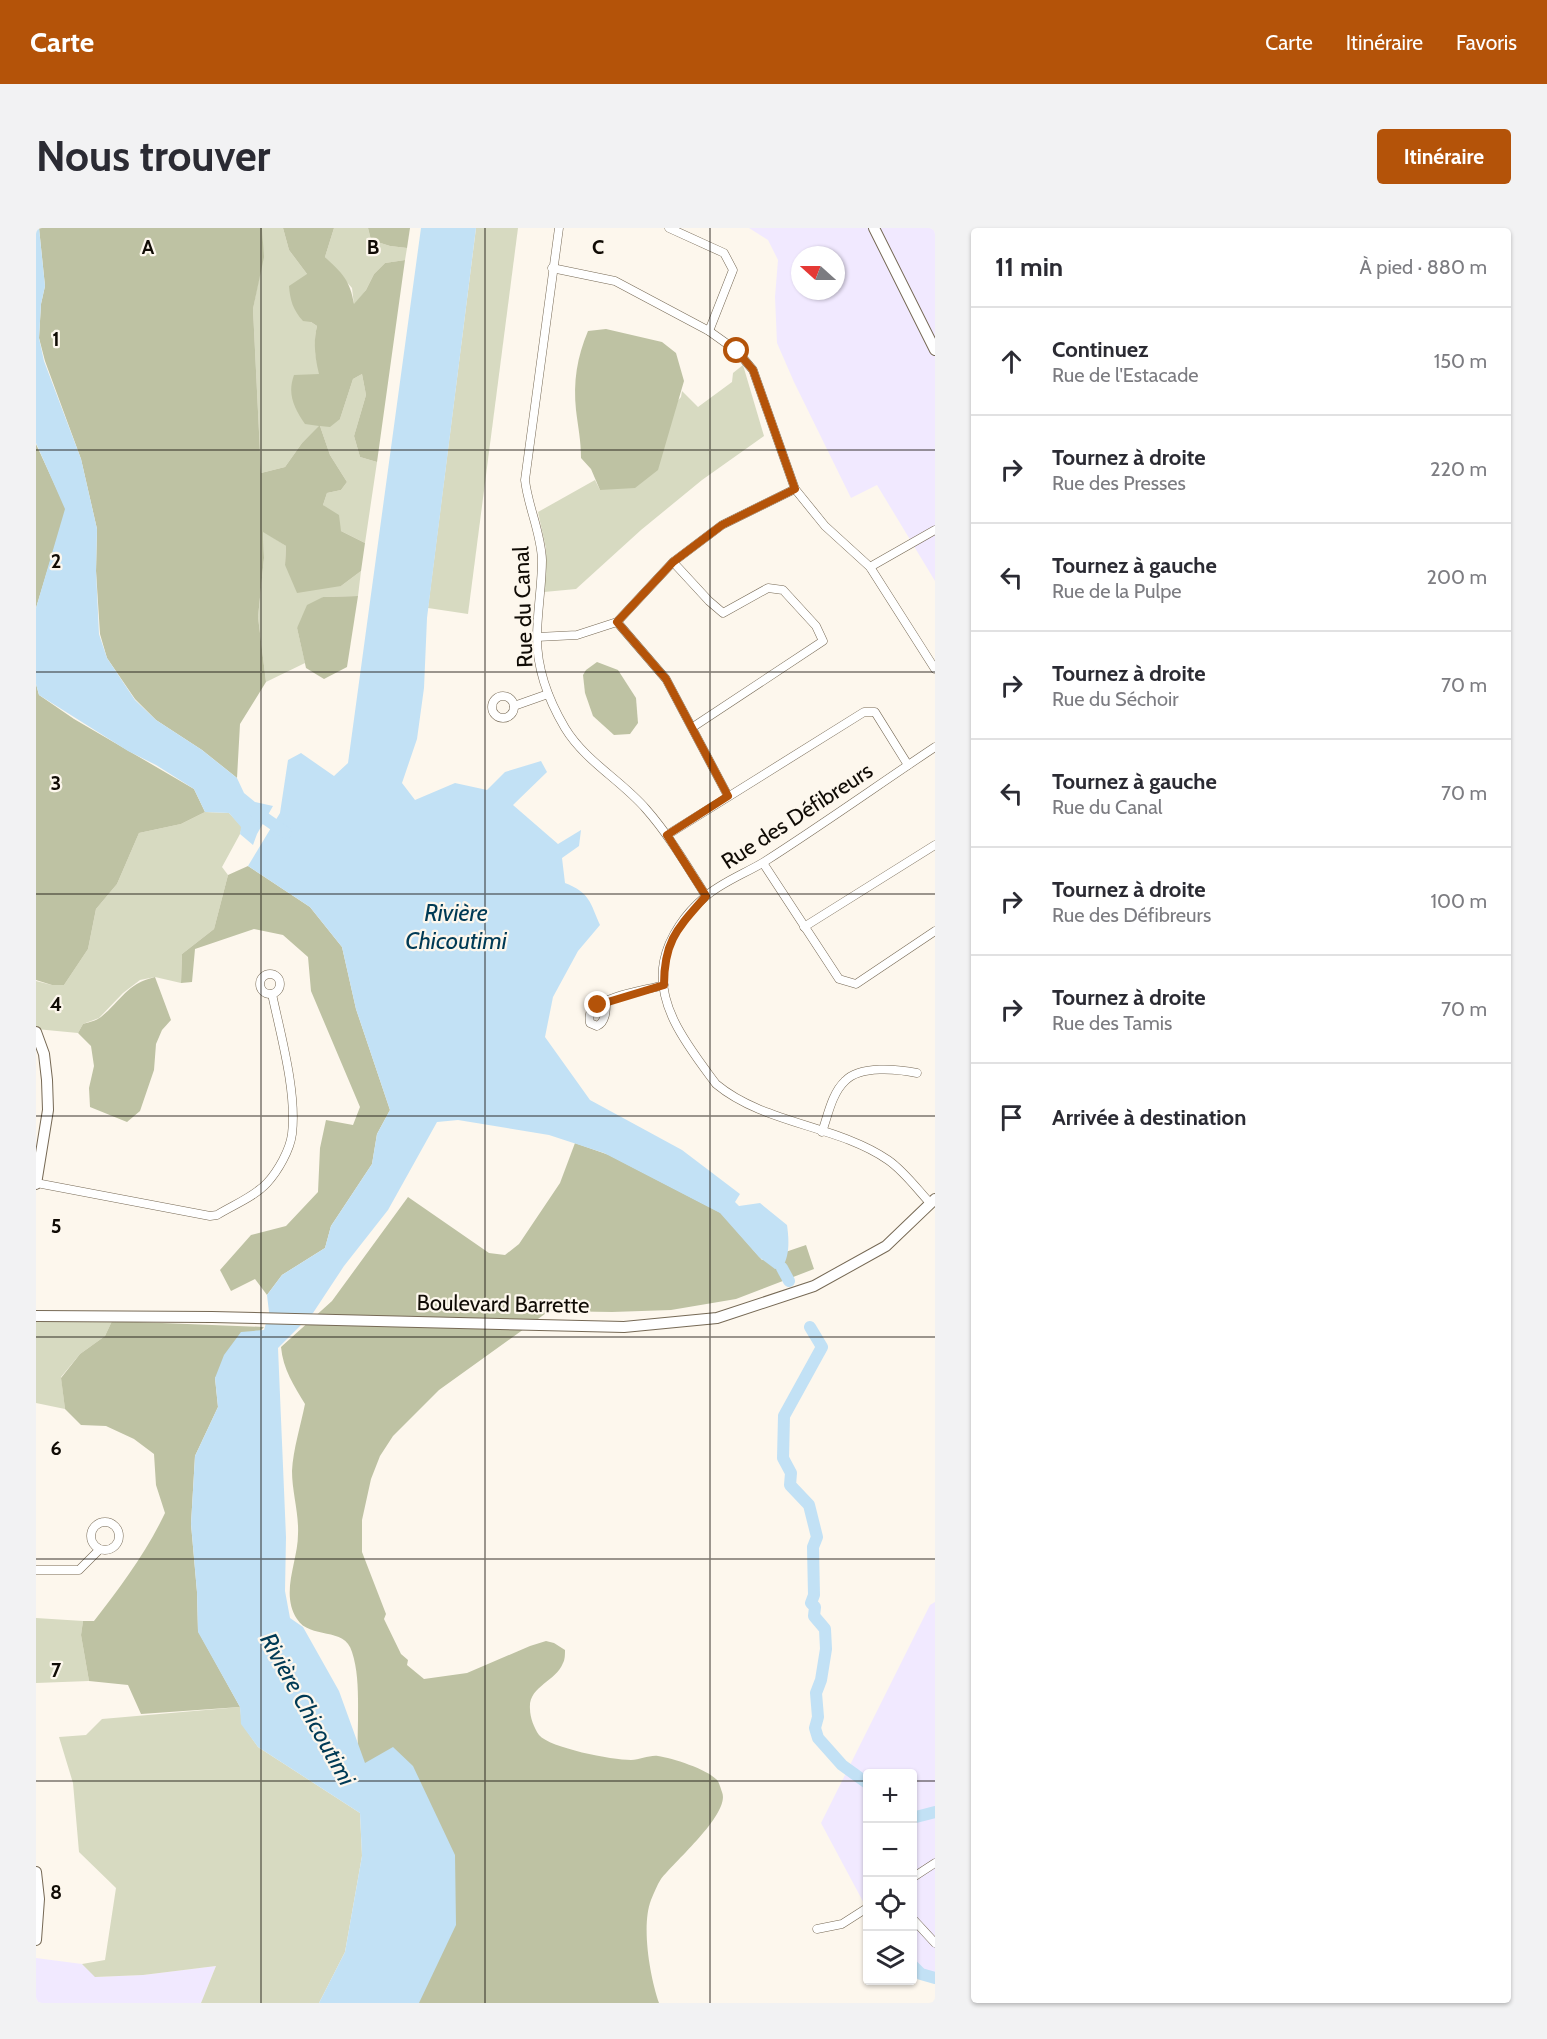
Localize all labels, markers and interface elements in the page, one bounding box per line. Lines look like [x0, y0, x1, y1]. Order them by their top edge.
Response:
text: Carte [30, 25, 94, 59]
text: Carte [1265, 30, 1313, 55]
text: Itinéraire [1346, 30, 1423, 55]
text: Favoris [1456, 30, 1517, 55]
button: Itinéraire [1377, 129, 1511, 184]
text: Nous trouver [36, 130, 270, 182]
text: A [142, 235, 155, 259]
text: B [367, 235, 379, 259]
text: C [592, 235, 604, 259]
north arrow [791, 246, 845, 300]
text: 11 min [995, 251, 1063, 283]
text: À pied · 880 m [1359, 255, 1487, 279]
text: 1 [52, 327, 60, 351]
text: Continuez [1052, 336, 1149, 363]
route start [723, 337, 749, 363]
icon: ahead [995, 345, 1028, 378]
text: 150 m [1434, 349, 1487, 373]
text: Rue de l'Estacade [1052, 363, 1198, 387]
text: Tournez à droite [1052, 444, 1206, 471]
icon: right [995, 453, 1028, 486]
text: 220 m [1430, 457, 1487, 481]
text: Rue des Presses [1052, 471, 1186, 495]
street label: Rue du Canal [507, 545, 539, 668]
text: 2 [51, 549, 61, 573]
text: Tournez à gauche [1052, 552, 1217, 579]
icon: left [995, 561, 1028, 594]
text: 200 m [1427, 565, 1487, 589]
text: Rue de la Pulpe [1052, 579, 1182, 603]
text: Tournez à droite [1052, 660, 1206, 687]
icon: right [995, 669, 1028, 702]
text: 70 m [1441, 673, 1487, 697]
text: Rue du Séchoir [1052, 687, 1179, 711]
street label: Rue des Défibreurs [716, 757, 878, 875]
text: Tournez à gauche [1052, 768, 1217, 795]
text: 3 [51, 771, 61, 795]
icon: left [995, 777, 1028, 810]
text: 70 m [1441, 781, 1487, 805]
text: Rue du Canal [1052, 795, 1163, 819]
text: Tournez à droite [1052, 876, 1206, 903]
icon: right [995, 885, 1028, 918]
text: 100 m [1431, 889, 1487, 913]
water label: Rivière Chicoutimi [405, 898, 508, 955]
text: Rue des Défibreurs [1052, 903, 1211, 927]
text: Tournez à droite [1052, 984, 1206, 1011]
route end [584, 991, 610, 1017]
text: 4 [50, 992, 62, 1016]
icon: right [995, 993, 1028, 1026]
text: 70 m [1441, 997, 1487, 1021]
text: Rue des Tamis [1052, 1011, 1172, 1035]
icon: arrive [995, 1101, 1028, 1134]
text: Arrivée à destination [1052, 1104, 1246, 1131]
text: 5 [51, 1214, 61, 1238]
street label: Boulevard Barrette [416, 1289, 590, 1319]
text: 6 [50, 1436, 62, 1460]
water label: Rivière Chicoutimi [254, 1628, 362, 1791]
text: 7 [51, 1658, 62, 1682]
map controls [863, 1769, 917, 1985]
button: + [863, 1769, 917, 1823]
button: − [863, 1823, 917, 1877]
button: locate [863, 1877, 917, 1931]
text: 8 [50, 1880, 62, 1904]
button: layers [863, 1931, 917, 1985]

